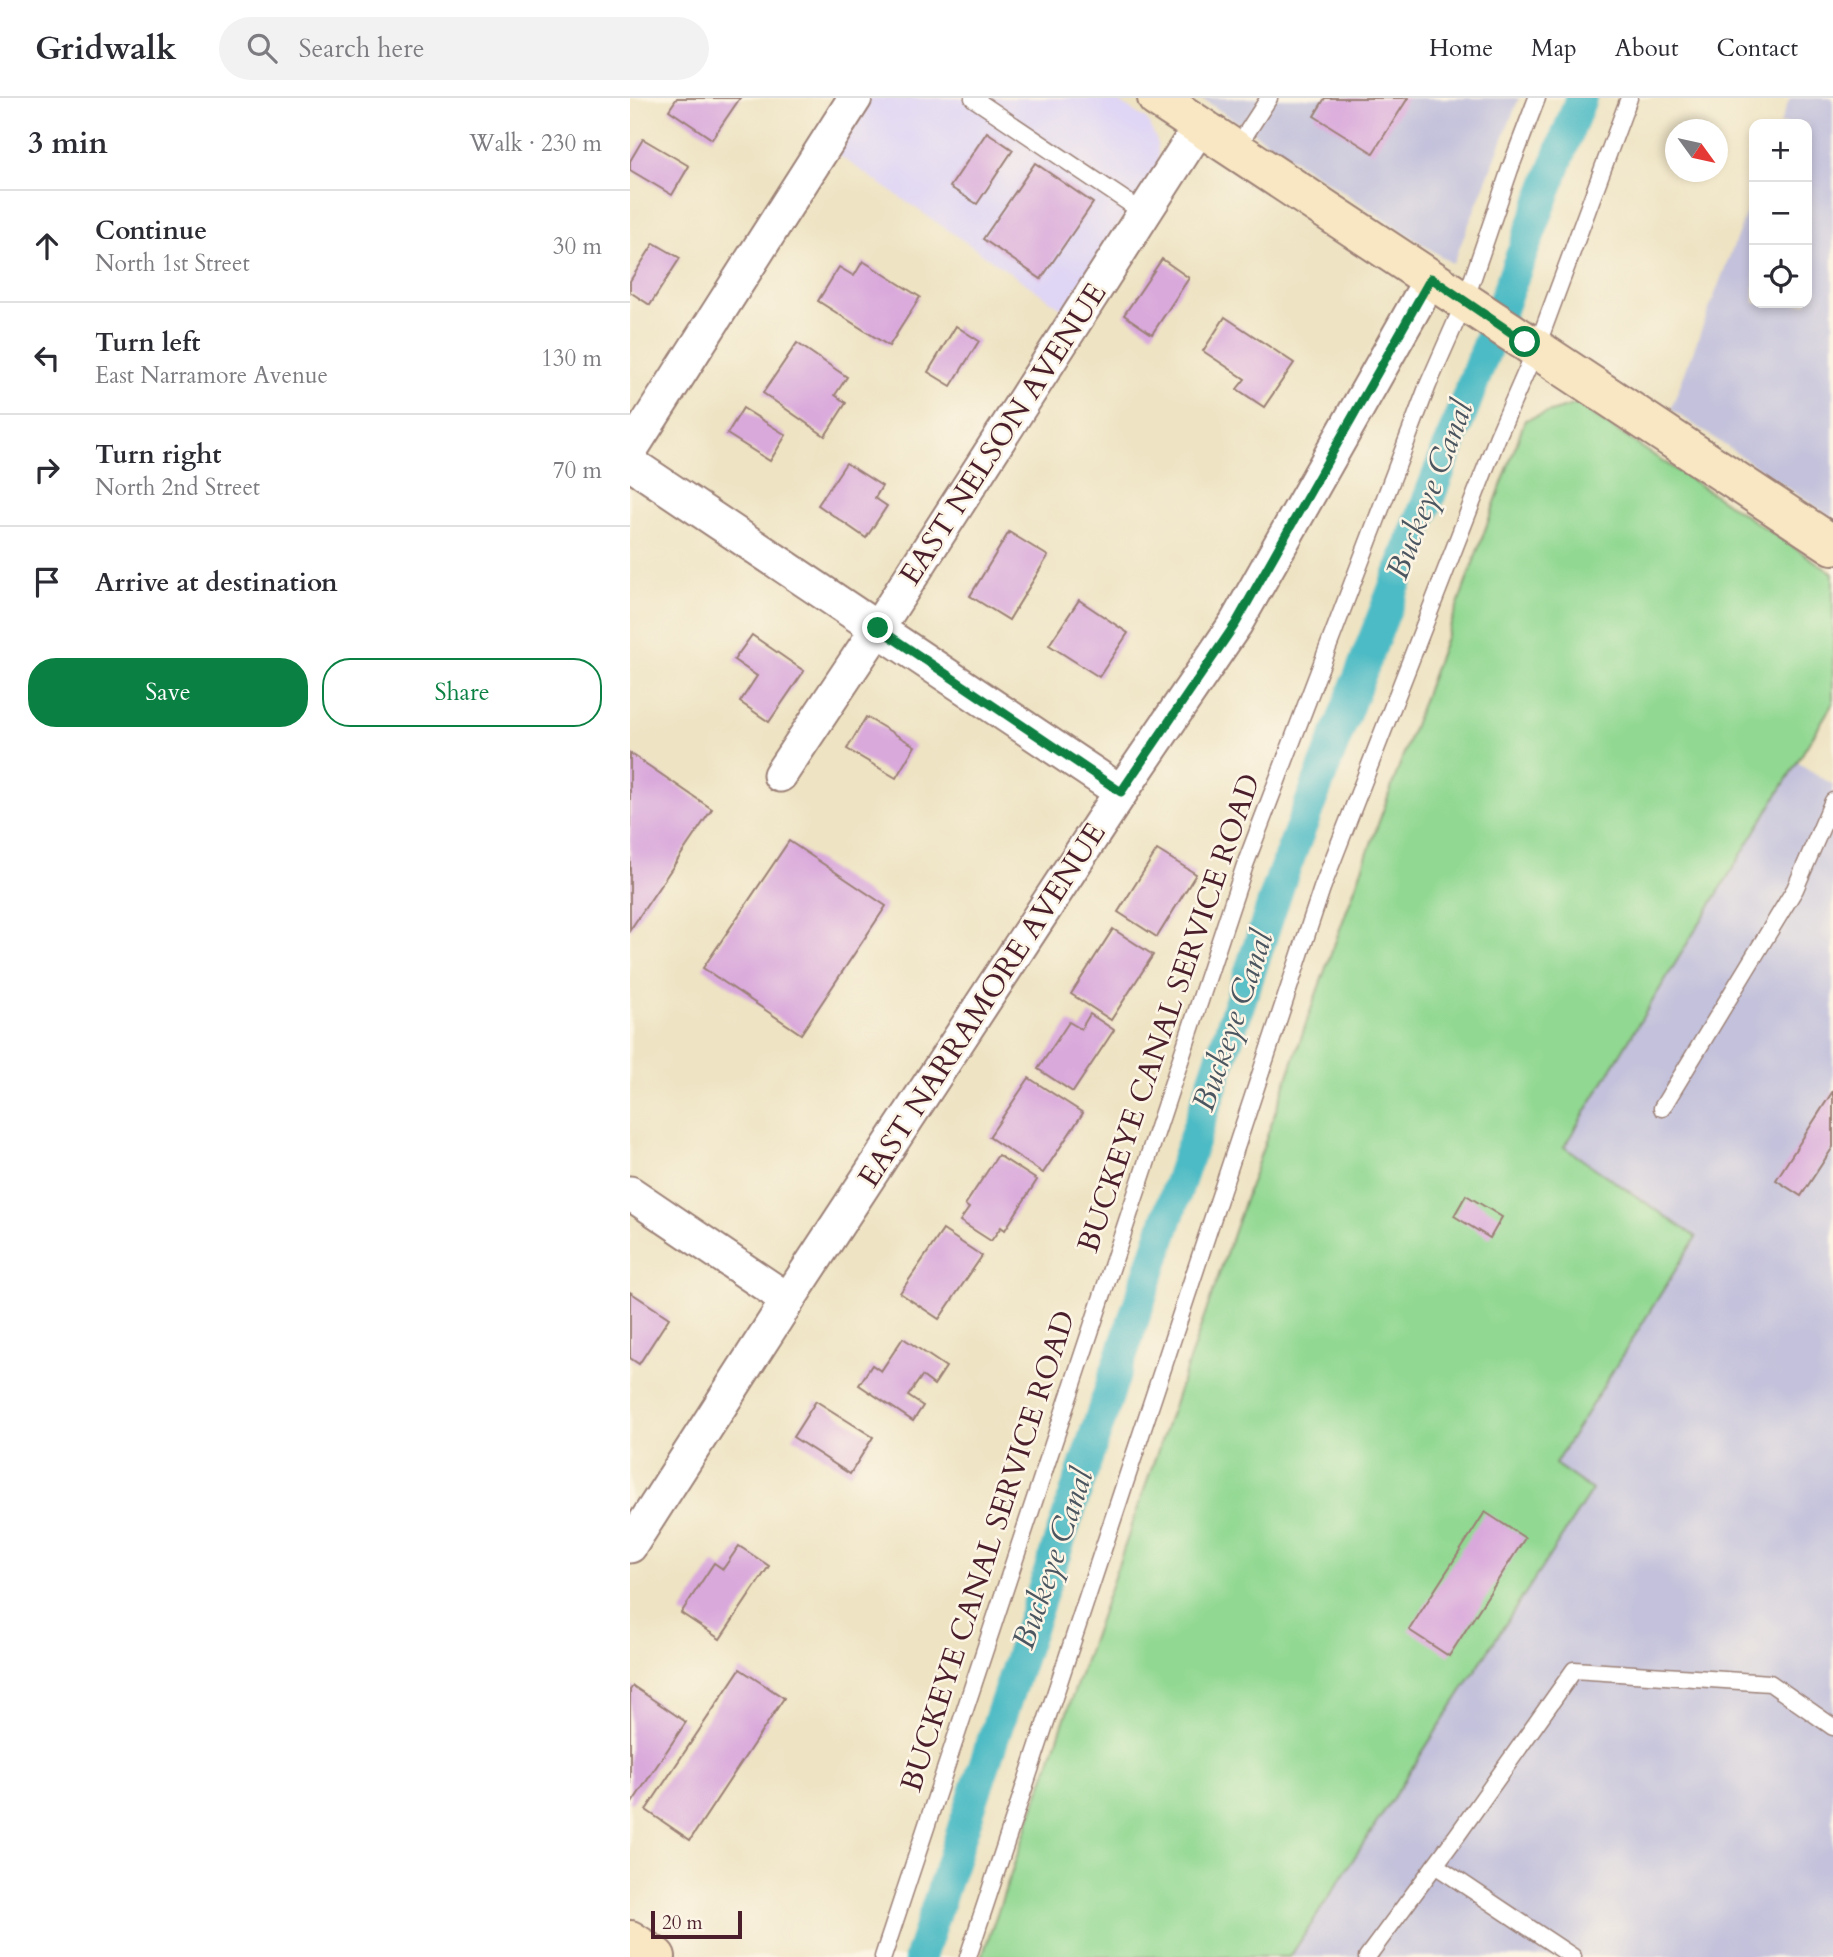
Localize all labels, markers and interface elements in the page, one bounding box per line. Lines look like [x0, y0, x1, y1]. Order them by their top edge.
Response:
search box [219, 17, 709, 80]
text: Gridwalk [35, 26, 177, 71]
icon: search [243, 29, 281, 67]
text: Search here [299, 31, 425, 66]
text: Home [1429, 32, 1493, 65]
text: Map [1531, 32, 1577, 65]
text: About [1615, 32, 1679, 65]
text: Contact [1717, 32, 1798, 65]
north arrow [1665, 119, 1728, 182]
map controls [1749, 119, 1812, 308]
button: + [1749, 119, 1812, 182]
text: 3 min [28, 123, 108, 164]
text: Walk · 230 m [469, 128, 602, 159]
button: − [1749, 182, 1812, 245]
text: Continue [95, 213, 207, 248]
icon: ahead [28, 227, 66, 265]
text: 30 m [553, 231, 602, 262]
button: locate [1749, 245, 1812, 308]
text: North 1st Street [95, 248, 250, 279]
street label: EAST NELSON AVENUE [890, 275, 1116, 593]
text: Turn left [95, 325, 200, 360]
route start [1509, 326, 1540, 357]
icon: left [28, 339, 66, 377]
text: 130 m [541, 343, 602, 374]
text: East Narramore Avenue [95, 360, 328, 391]
water label: Buckeye Canal [1376, 393, 1485, 586]
text: Turn right [95, 437, 222, 472]
icon: right [28, 451, 66, 489]
text: 70 m [553, 455, 602, 486]
text: North 2nd Street [95, 472, 260, 503]
icon: arrive [28, 563, 66, 601]
text: Arrive at destination [95, 565, 338, 600]
route end [862, 612, 893, 643]
button: Save [28, 658, 308, 727]
button: Share [322, 658, 602, 727]
street label: BUCKEYE CANAL SERVICE ROAD [1068, 768, 1270, 1258]
street label: EAST NARRAMORE AVENUE [849, 815, 1115, 1195]
water label: Buckeye Canal [1182, 924, 1285, 1117]
street label: BUCKEYE CANAL SERVICE ROAD [891, 1305, 1085, 1797]
water label: Buckeye Canal [1002, 1462, 1105, 1655]
scale bar [651, 1908, 742, 1940]
text: 20 m [662, 1910, 703, 1936]

